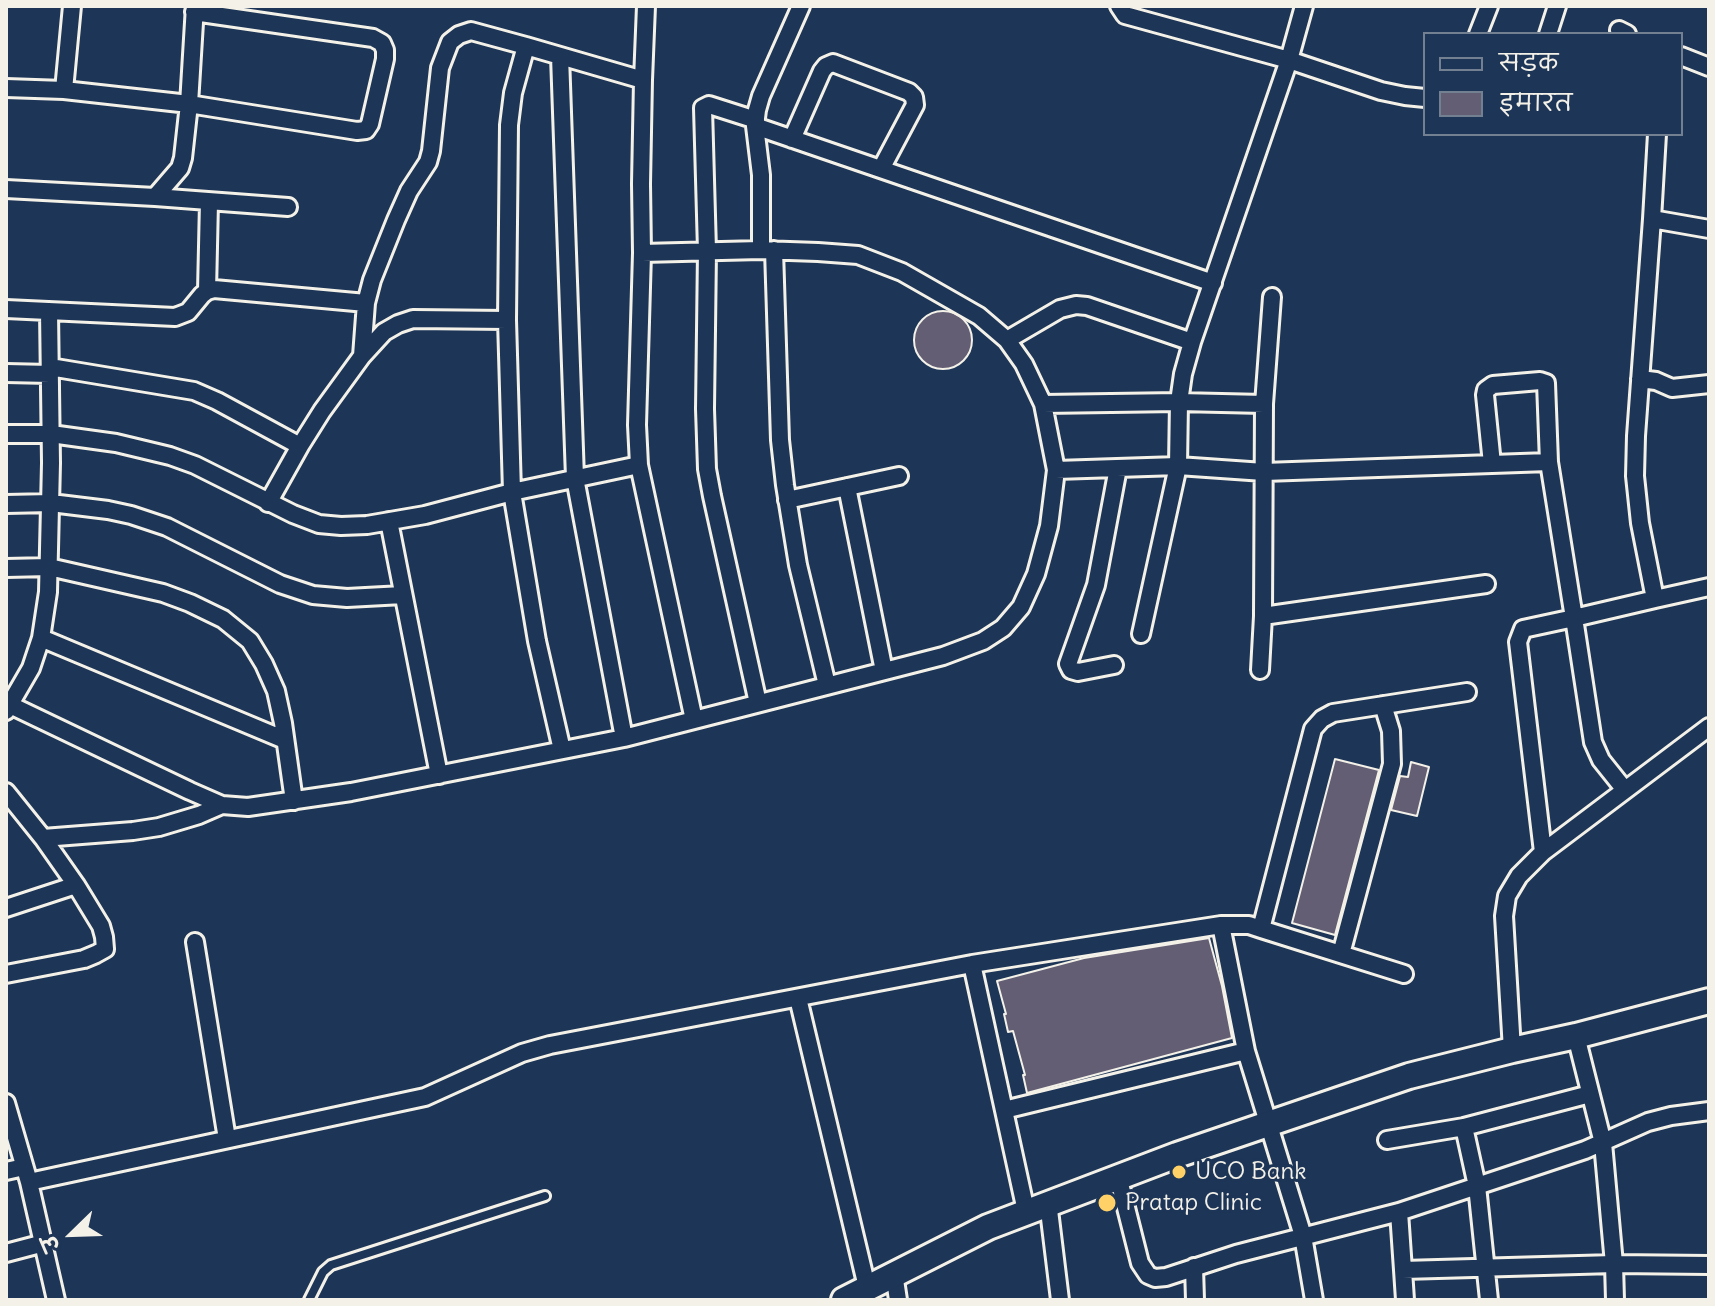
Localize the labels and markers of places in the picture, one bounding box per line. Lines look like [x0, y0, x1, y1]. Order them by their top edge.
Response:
place label: UCO Bank [1195, 1158, 1307, 1186]
marker: UCO Bank [1170, 1163, 1188, 1181]
place label: Pratap Clinic [1125, 1189, 1262, 1217]
marker: Pratap Clinic [1096, 1192, 1118, 1214]

